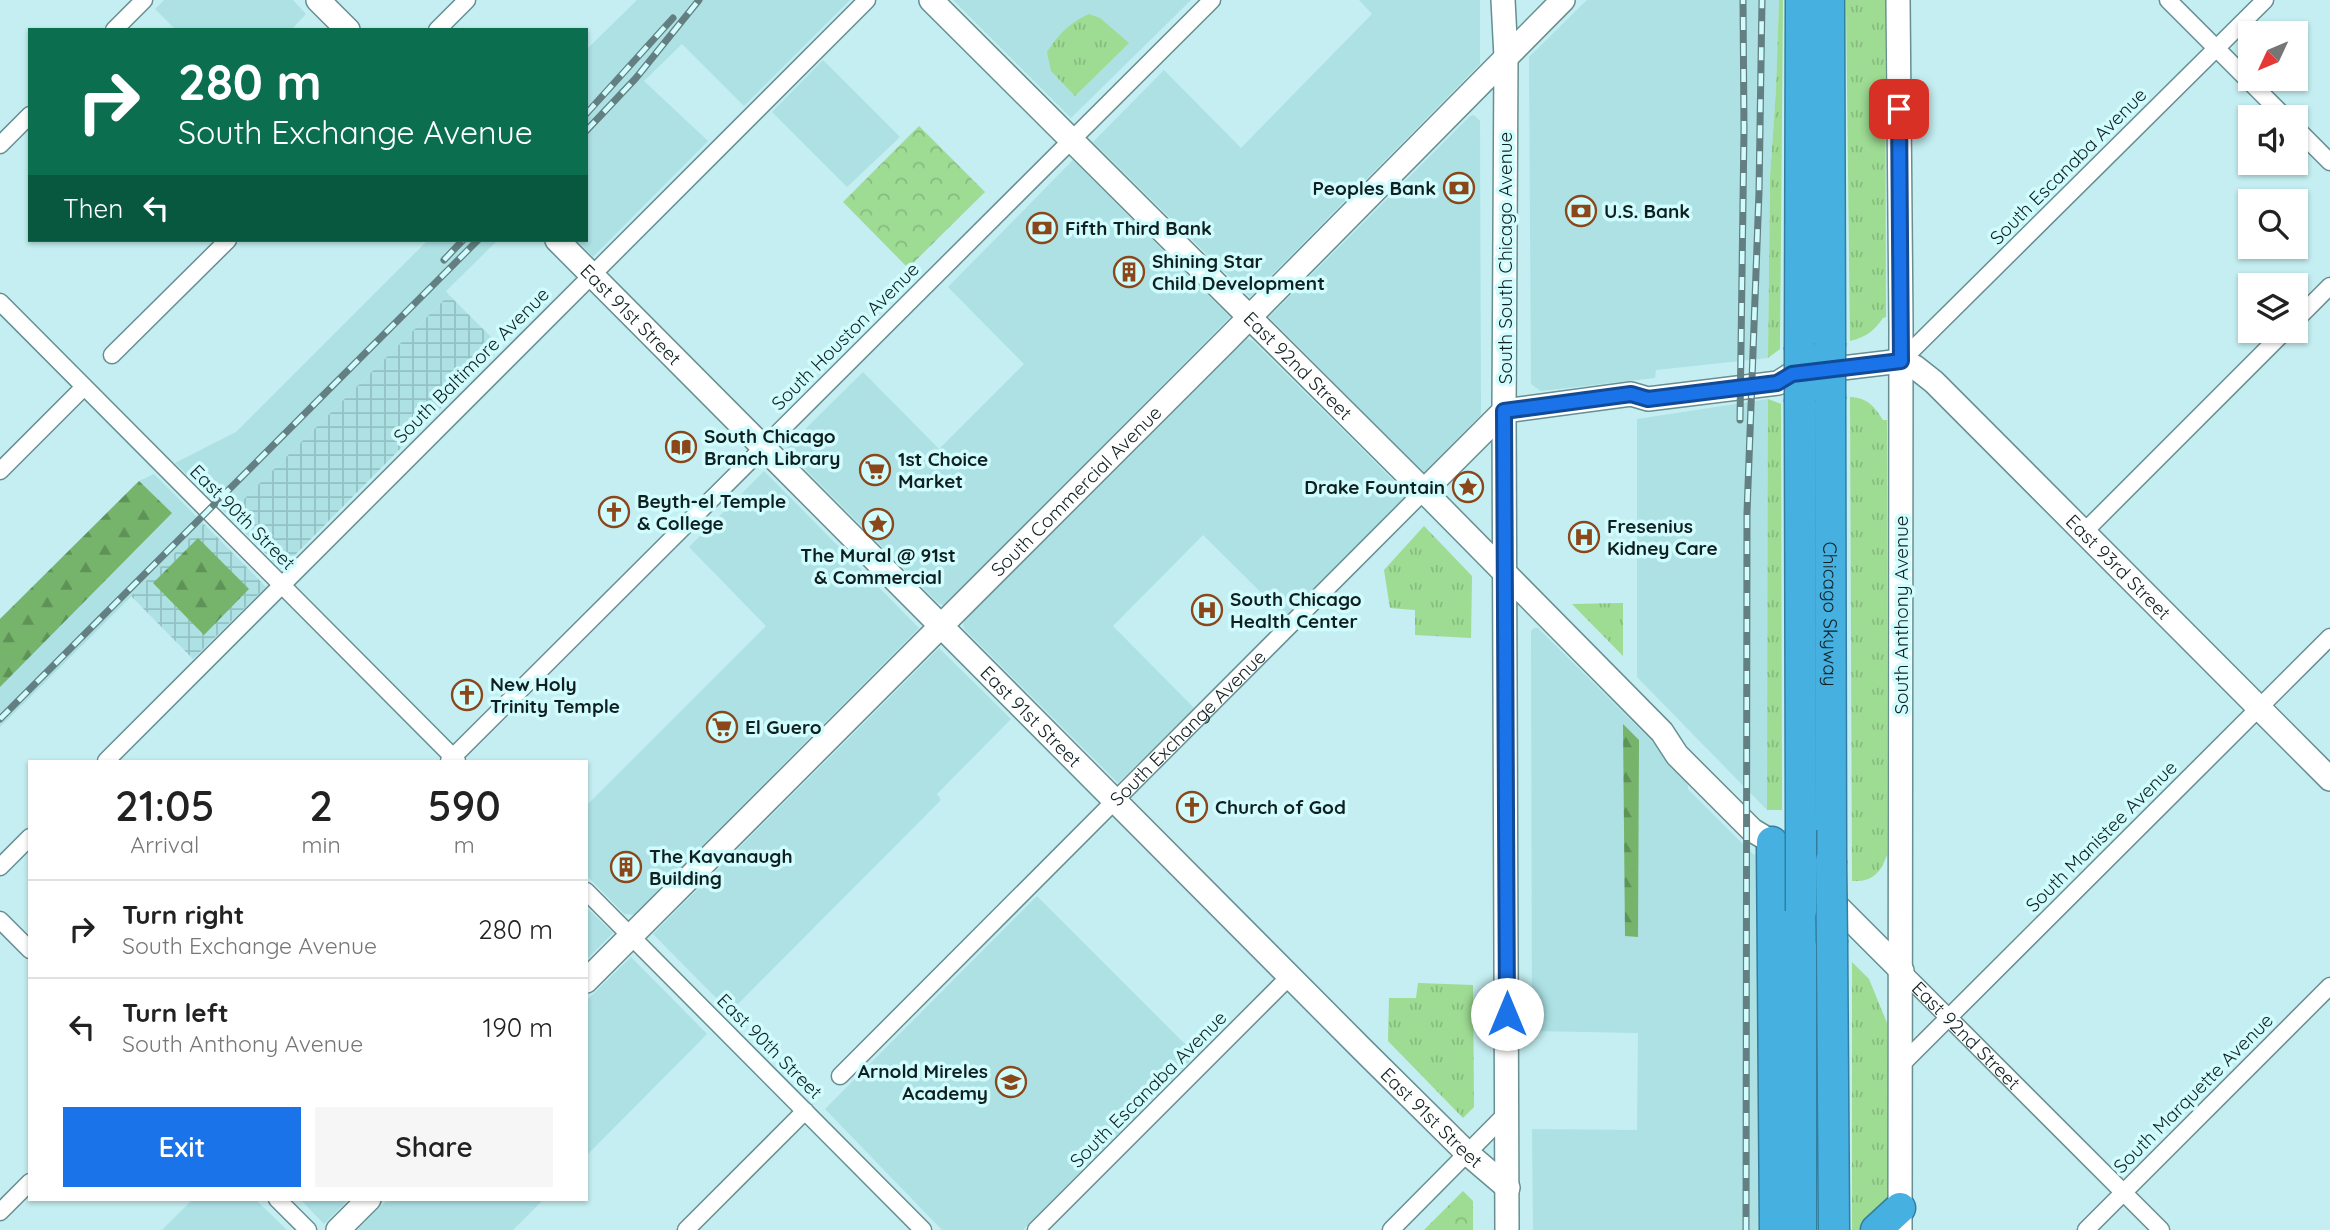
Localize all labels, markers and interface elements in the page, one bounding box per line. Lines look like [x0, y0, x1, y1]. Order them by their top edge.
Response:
north arrow [2238, 21, 2308, 91]
map controls [2238, 21, 2308, 343]
text: 280 m [178, 51, 322, 112]
icon: right [63, 56, 154, 147]
pin [1869, 79, 1929, 139]
street label: South Escanaba Avenue [1985, 83, 2151, 249]
icon: arrive [1880, 90, 1918, 128]
button: sound [2238, 105, 2308, 175]
text: South Exchange Avenue [178, 112, 533, 152]
street label: South South Chicago Avenue [1493, 132, 1517, 384]
bank icon: Peoples Bank [1442, 171, 1476, 205]
place label: Peoples Bank [1313, 176, 1436, 200]
icon: left [137, 189, 175, 227]
button: search [2238, 189, 2308, 259]
text: Then [63, 192, 123, 225]
bank icon: U.S. Bank [1564, 194, 1598, 228]
place label: U.S. Bank [1604, 199, 1690, 223]
bank icon: Fifth Third Bank [1025, 211, 1059, 245]
place label: Fifth Third Bank [1065, 216, 1212, 240]
place label: Shining Star Child Development [1152, 249, 1325, 295]
building icon: Shining Star Child Development [1112, 255, 1146, 289]
street label: South Houston Avenue [766, 257, 924, 415]
street label: East 91st Street [576, 259, 687, 370]
button: layers [2238, 273, 2308, 343]
street label: South Baltimore Avenue [388, 282, 554, 448]
street label: East 92nd Street [1239, 306, 1357, 425]
street label: South Commercial Avenue [986, 401, 1166, 581]
place label: South Chicago Branch Library [704, 424, 841, 470]
library icon: South Chicago Branch Library [664, 430, 698, 464]
place label: 1st Choice Market [898, 447, 988, 493]
supermarket icon: 1st Choice Market [858, 453, 892, 487]
street label: East 90th Street [185, 459, 301, 575]
place icon: Drake Fountain [1451, 470, 1485, 504]
place label: Drake Fountain [1304, 475, 1445, 499]
place label: Beyth-el Temple & College [637, 489, 786, 535]
church icon: Beyth-el Temple & College [597, 495, 631, 529]
place icon: The Mural @ 91st & Commercial [861, 507, 895, 541]
street label: East 93rd Street [2061, 509, 2176, 625]
place label: Fresenius Kidney Care [1607, 514, 1718, 560]
street label: South Anthony Avenue [1889, 515, 1913, 715]
hospital icon: Fresenius Kidney Care [1567, 520, 1601, 554]
street label: Chicago Skyway [1818, 541, 1843, 687]
place label: The Mural @ 91st & Commercial [800, 543, 956, 589]
place label: South Chicago Health Center [1230, 587, 1362, 633]
hospital icon: South Chicago Health Center [1190, 593, 1224, 627]
street label: South Exchange Avenue [1105, 645, 1271, 811]
street label: East 91st Street [976, 661, 1086, 772]
place label: New Holy Trinity Temple [490, 672, 620, 718]
church icon: New Holy Trinity Temple [450, 678, 484, 712]
supermarket icon: El Guero [705, 710, 739, 744]
place label: El Guero [745, 715, 822, 739]
street label: South Manistee Avenue [2020, 755, 2182, 917]
text: 21:05 [115, 779, 214, 832]
text: 2 [309, 779, 333, 832]
text: 590 [428, 779, 501, 832]
church icon: Church of God [1175, 790, 1209, 824]
place label: Church of God [1215, 795, 1346, 819]
text: Arrival [130, 830, 199, 859]
text: min [302, 830, 341, 859]
text: m [454, 830, 475, 859]
place label: The Kavanaugh Building [649, 844, 793, 890]
building icon: The Kavanaugh Building [609, 850, 643, 884]
text: Turn right [122, 898, 244, 931]
icon: right [63, 910, 101, 948]
text: 280 m [478, 913, 553, 946]
text: South Exchange Avenue [122, 931, 377, 960]
street label: East 92nd Street [1907, 976, 2026, 1095]
position arrow [1470, 977, 1544, 1051]
street label: East 90th Street [712, 988, 828, 1104]
text: Turn left [122, 996, 229, 1029]
street label: South Escanaba Avenue [1065, 1006, 1231, 1172]
icon: left [63, 1008, 101, 1046]
street label: South Marquette Avenue [2108, 1008, 2278, 1178]
text: 190 m [483, 1011, 553, 1044]
text: South Anthony Avenue [122, 1029, 363, 1058]
place label: Arnold Mireles Academy [858, 1059, 988, 1105]
street label: East 91st Street [1376, 1062, 1487, 1173]
school or university icon: Arnold Mireles Academy [994, 1065, 1028, 1099]
button: Exit [63, 1107, 301, 1187]
button: Share [315, 1107, 553, 1187]

